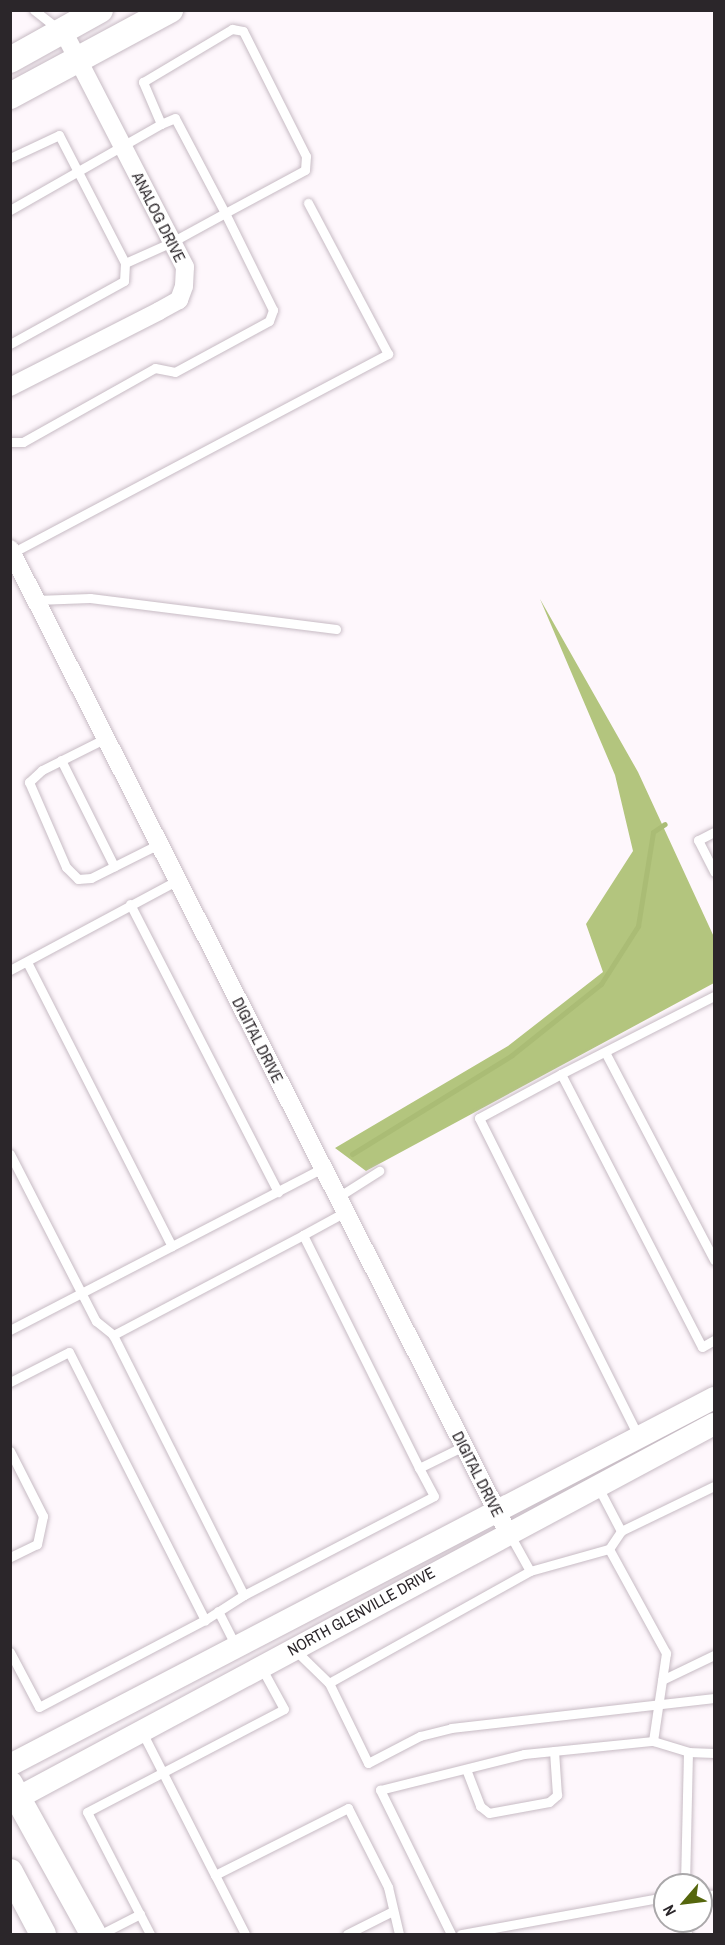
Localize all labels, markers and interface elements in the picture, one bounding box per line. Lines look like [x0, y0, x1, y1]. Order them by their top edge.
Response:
street label: ANALOG DRIVE [128, 169, 190, 265]
street label: DIGITAL DRIVE [228, 994, 288, 1086]
street label: DIGITAL DRIVE [448, 1428, 508, 1520]
street label: NORTH GLENVILLE DRIVE [284, 1563, 438, 1659]
north arrow [653, 1873, 713, 1933]
text: N [657, 1901, 681, 1920]

